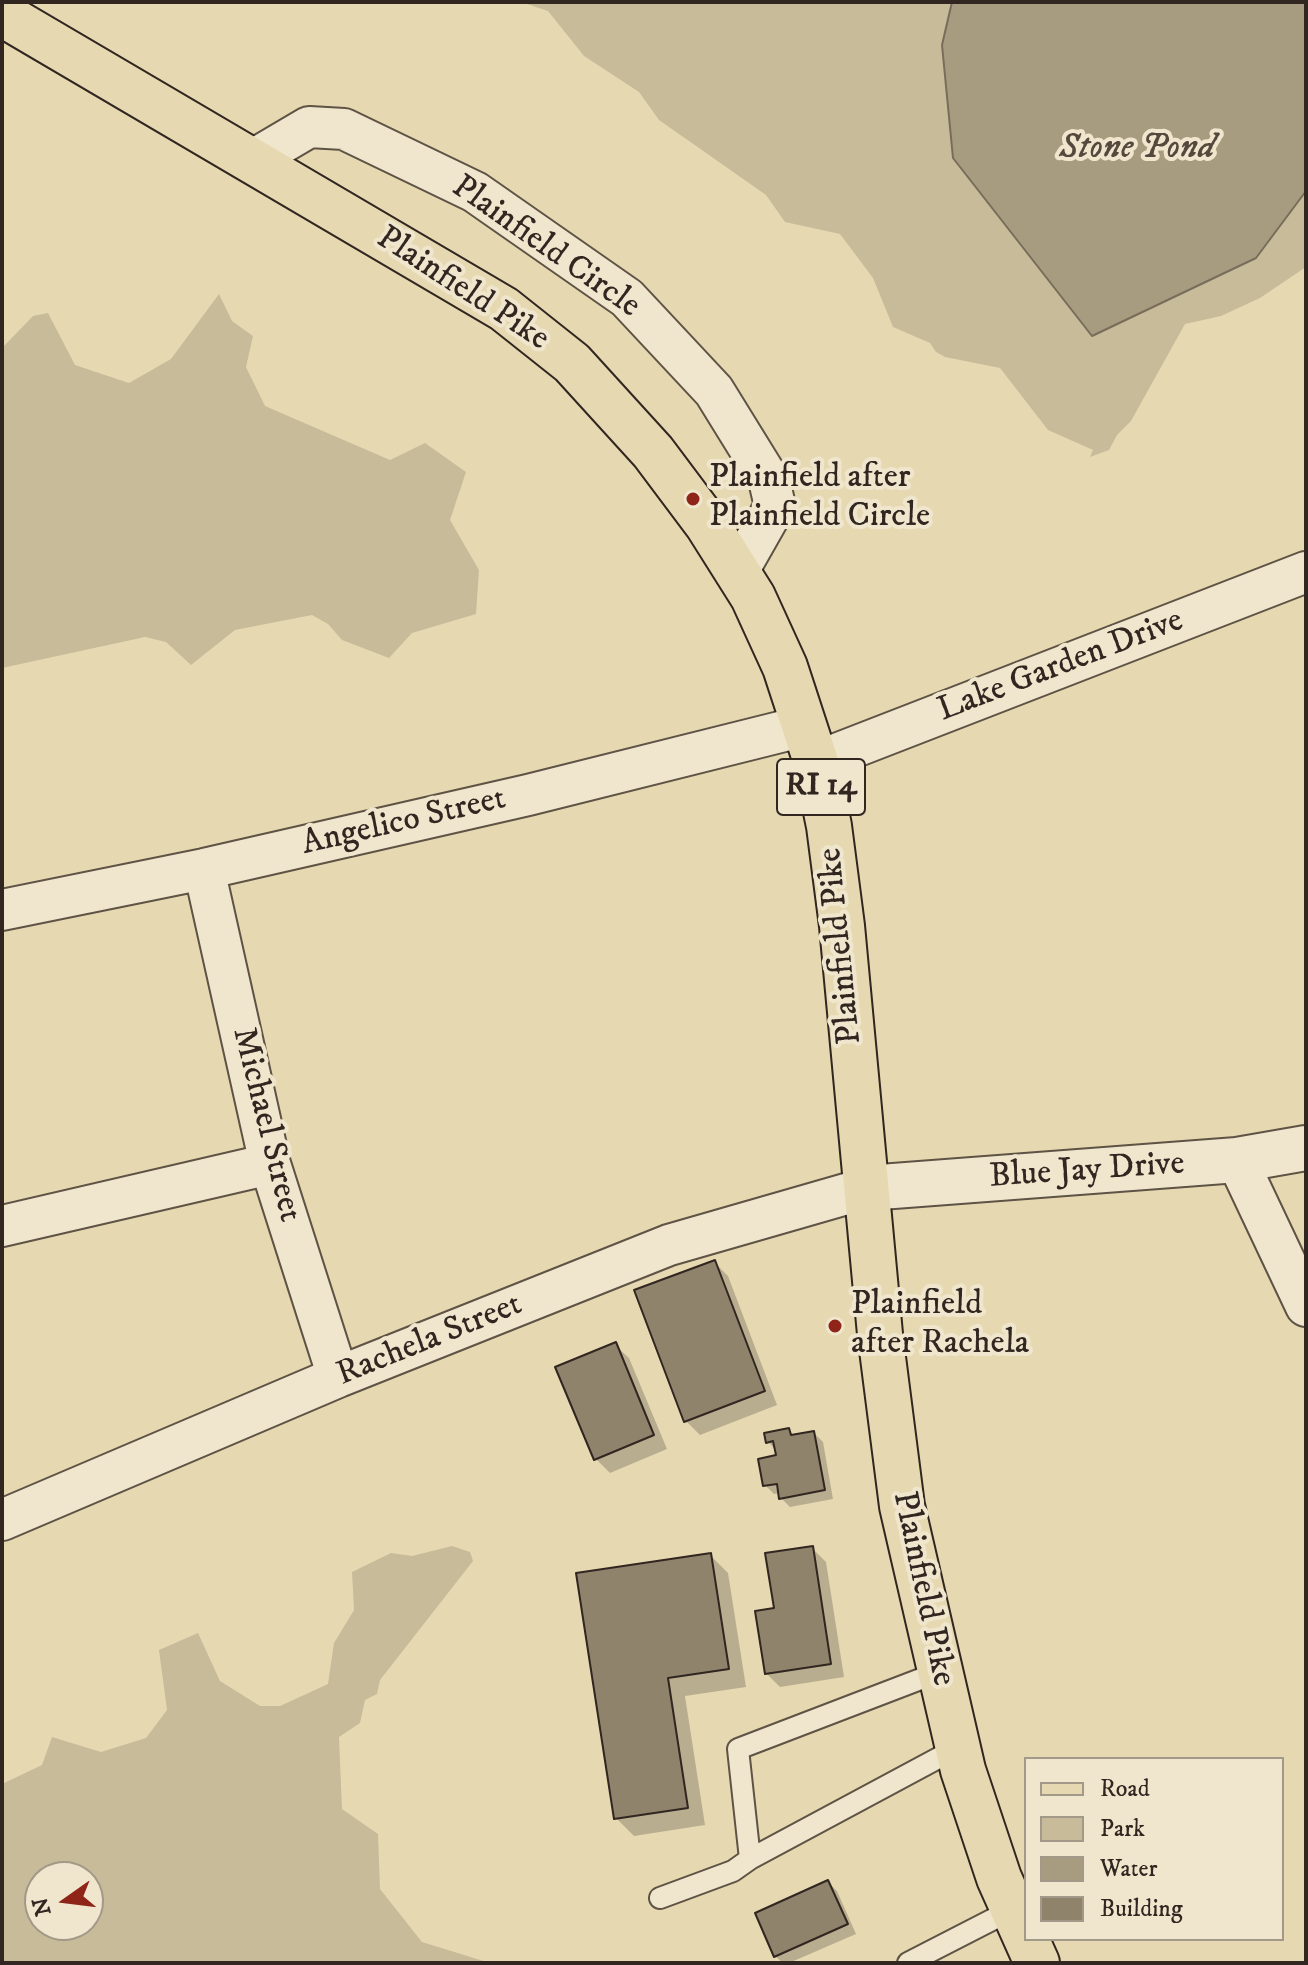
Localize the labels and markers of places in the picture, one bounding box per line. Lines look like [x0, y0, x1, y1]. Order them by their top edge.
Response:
place label: Plainfield after Plainfield Circle [709, 459, 930, 538]
marker: Plainfield after Plainfield Circle [684, 490, 702, 508]
place label: Plainfield after Rachela [851, 1286, 1029, 1366]
marker: Plainfield after Rachela [826, 1317, 844, 1335]

